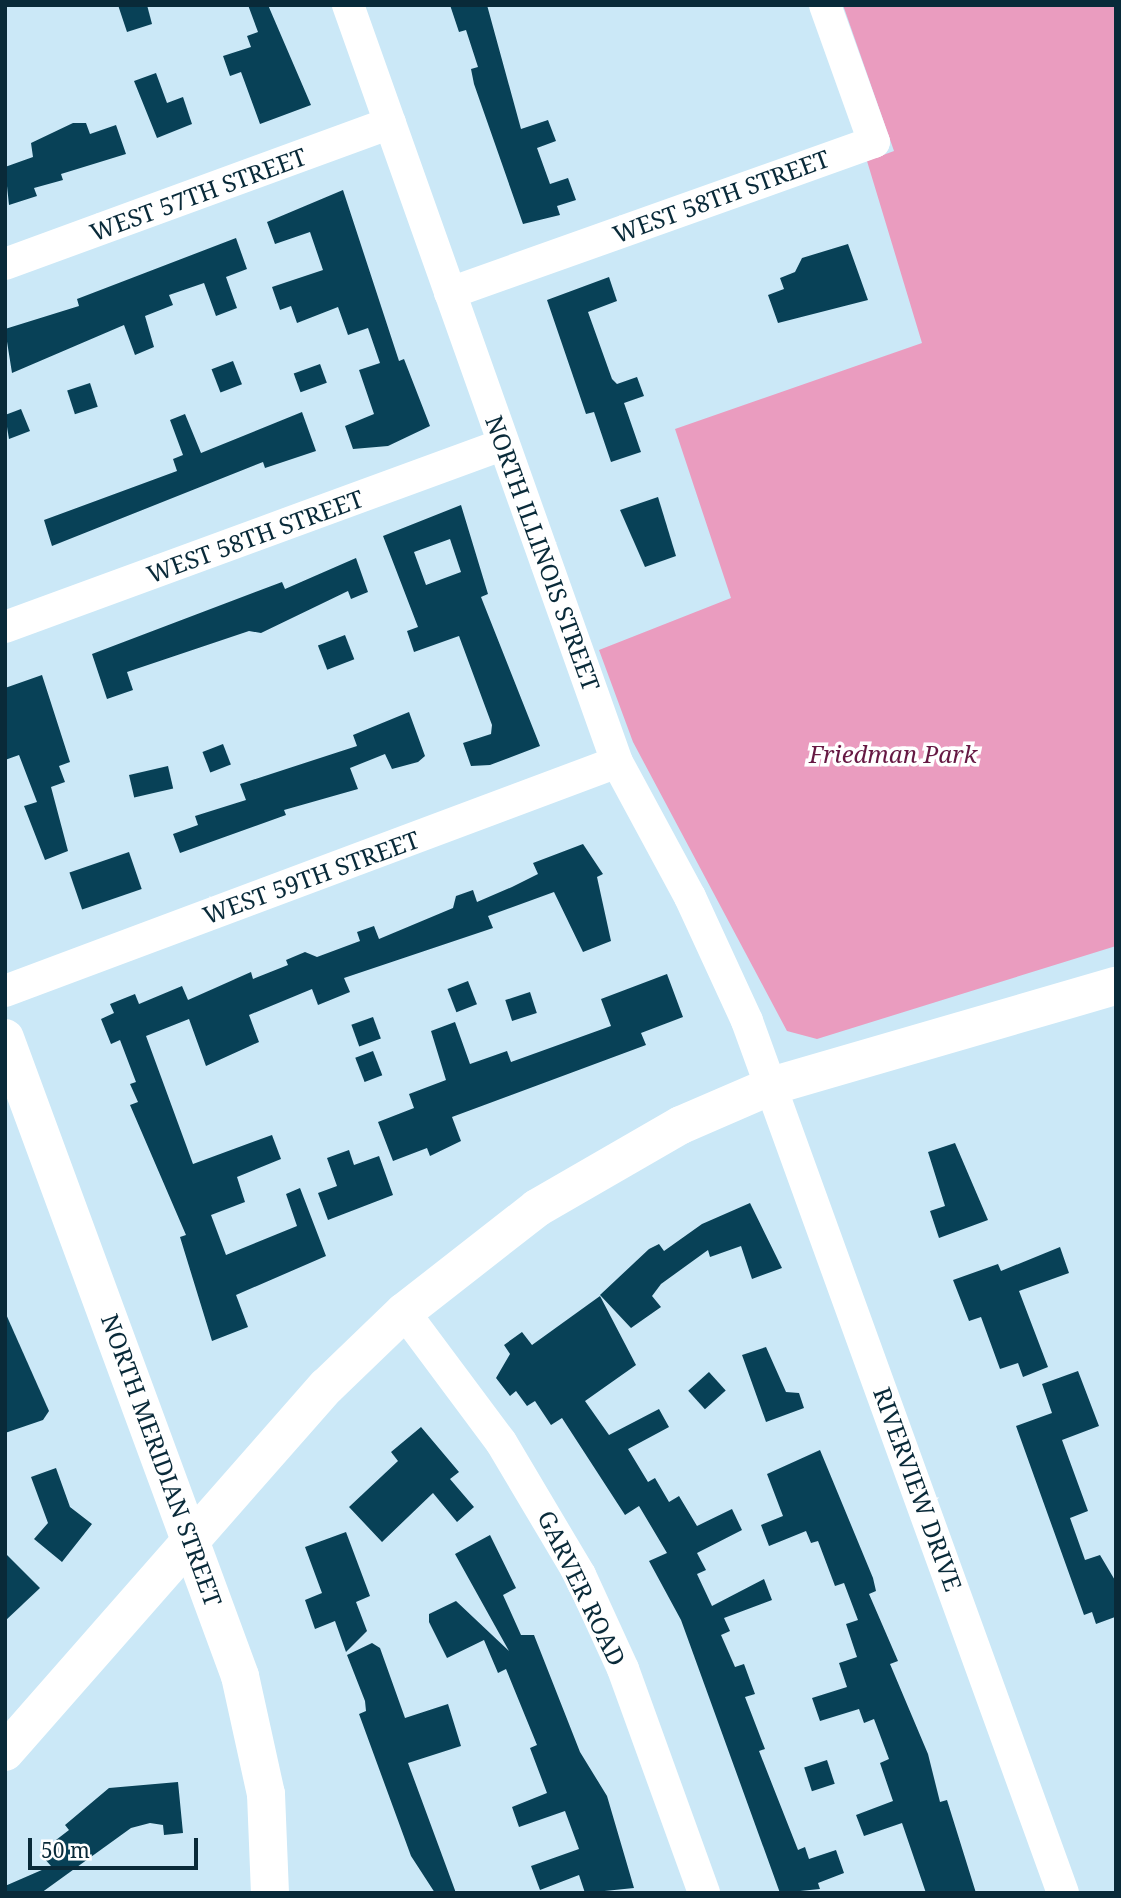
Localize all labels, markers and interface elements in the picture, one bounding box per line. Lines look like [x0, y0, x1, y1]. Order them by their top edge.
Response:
street label: WEST 57TH STREET [86, 141, 310, 247]
street label: WEST 58TH STREET [609, 143, 833, 249]
street label: NORTH ILLINOIS STREET [480, 411, 606, 695]
street label: WEST 58TH STREET [143, 483, 367, 589]
park label: Friedman Park [809, 740, 977, 768]
street label: WEST 59TH STREET [199, 824, 423, 930]
street label: NORTH MERIDIAN STREET [96, 1310, 228, 1610]
street label: RIVERVIEW DRIVE [868, 1383, 968, 1595]
street label: GARVER ROAD [532, 1506, 632, 1670]
scale bar [32, 1825, 201, 1869]
text: 50 m [41, 1836, 90, 1864]

